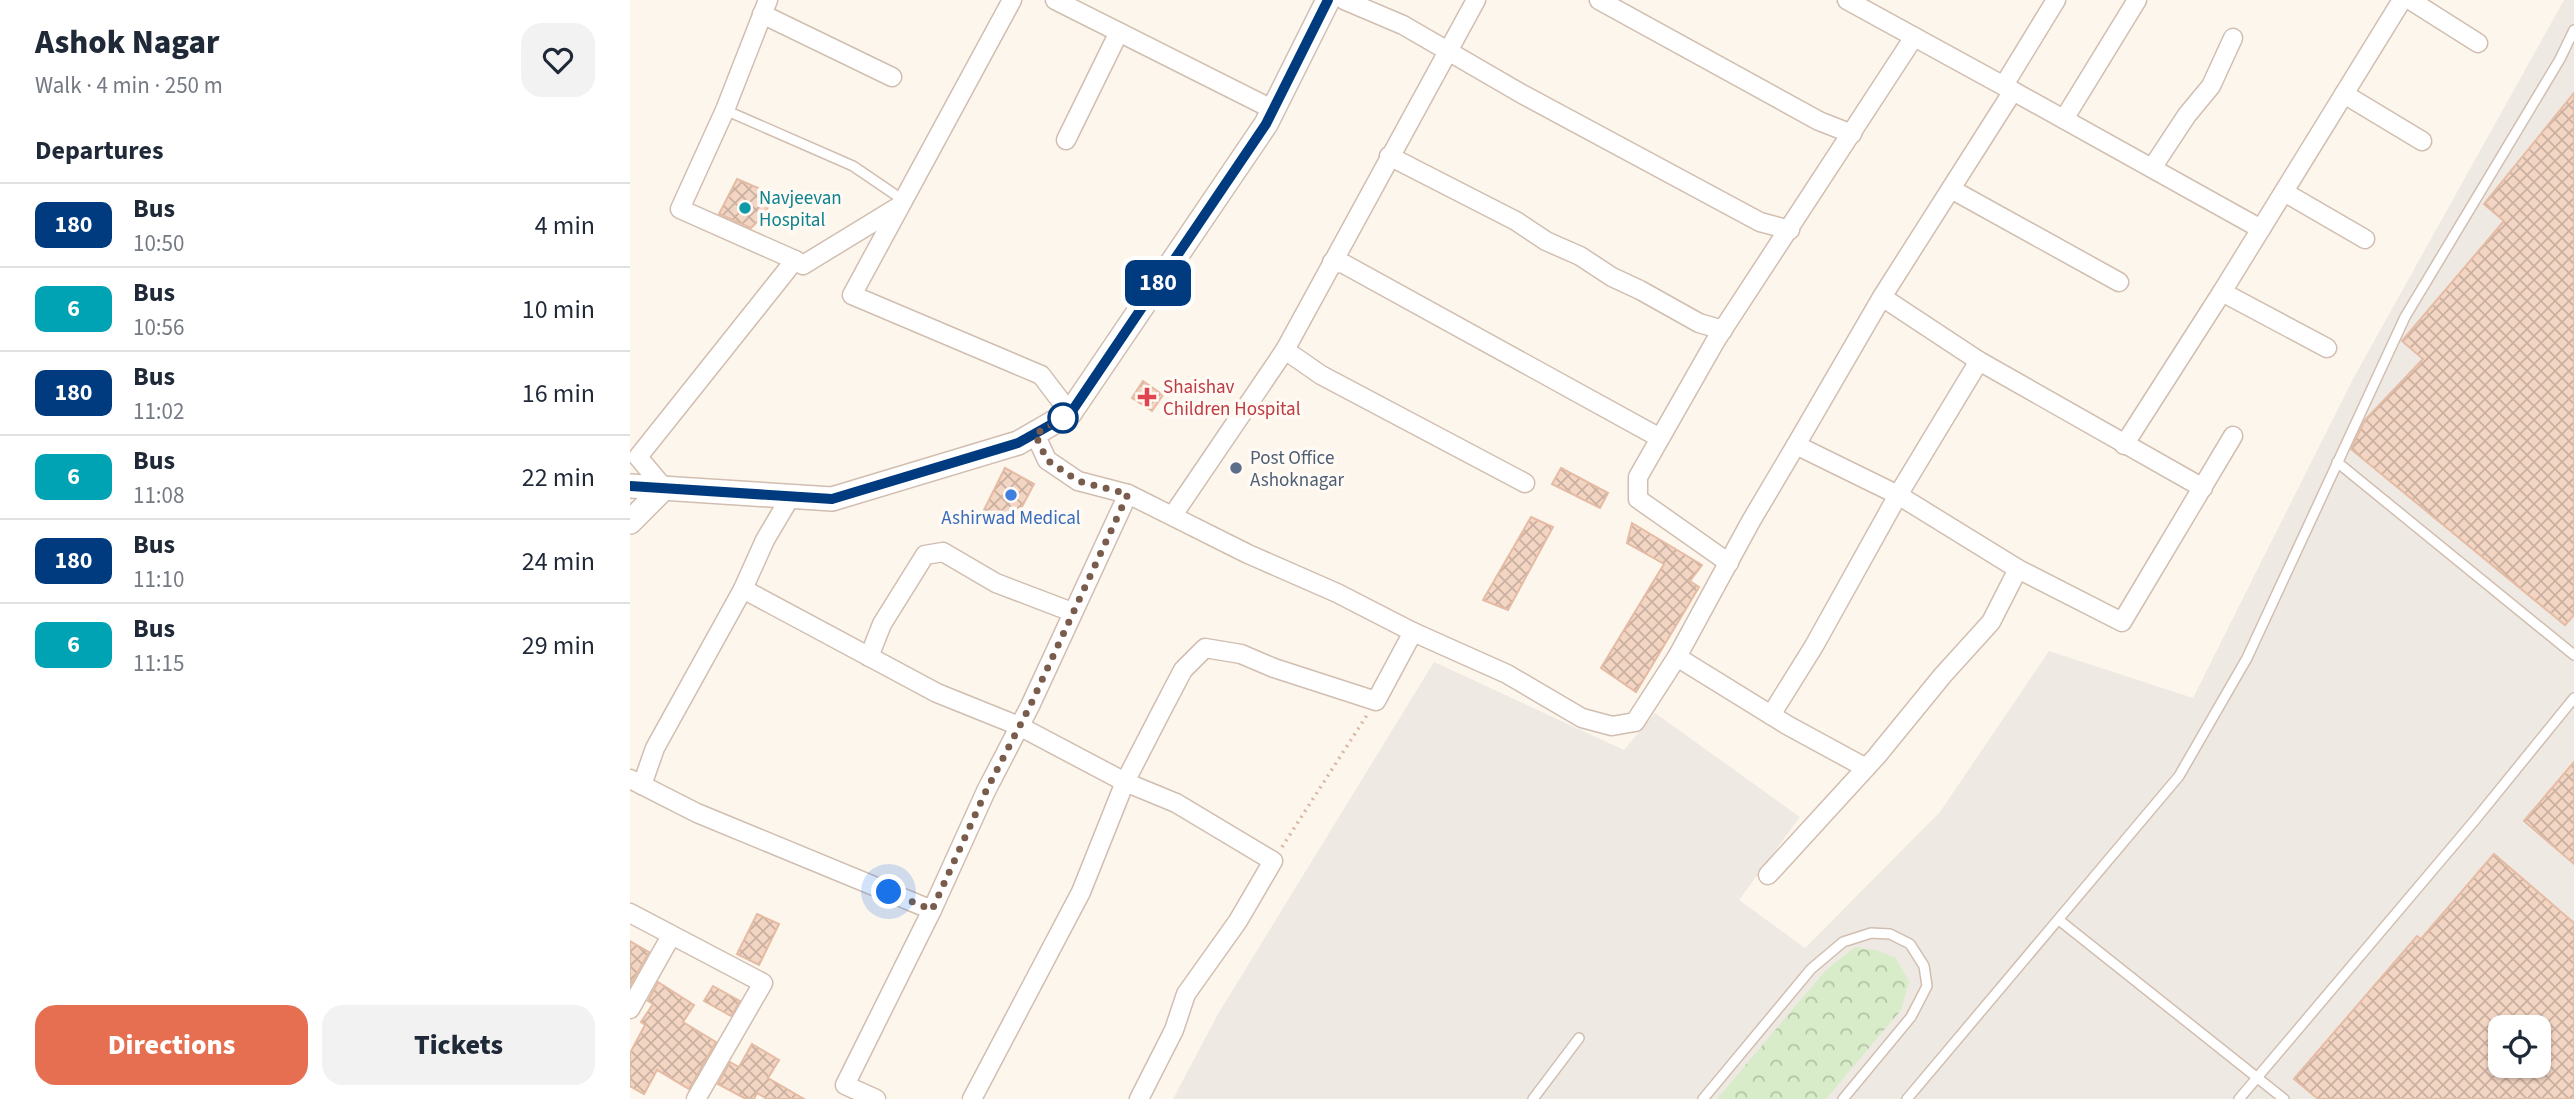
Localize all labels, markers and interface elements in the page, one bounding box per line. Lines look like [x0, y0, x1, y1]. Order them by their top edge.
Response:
text: Ashok Nagar [35, 19, 220, 66]
button: heart [521, 23, 595, 97]
text: Walk · 4 min · 250 m [35, 69, 223, 102]
text: Departures [35, 132, 163, 169]
place label: Navjeevan Hospital [759, 185, 842, 234]
text: Bus [133, 190, 175, 227]
marker: Navjeevan Hospital [737, 200, 753, 216]
text: 180 [54, 207, 93, 242]
text: 4 min [535, 207, 595, 244]
text: 10:50 [133, 227, 184, 260]
line badge: 180 [1118, 260, 1198, 306]
text: 180 [1139, 265, 1177, 300]
text: Bus [133, 274, 175, 311]
text: 6 [67, 291, 80, 326]
text: 10 min [522, 291, 595, 328]
text: 10:56 [133, 311, 184, 344]
text: Bus [133, 358, 175, 395]
place label: Shaishav Children Hospital [1163, 374, 1301, 423]
text: 180 [54, 375, 93, 410]
text: 16 min [522, 375, 595, 412]
marker: Shaishav Children Hospital [1137, 387, 1157, 407]
text: 11:02 [133, 395, 184, 428]
unlabelled marker [1048, 403, 1078, 433]
text: Bus [133, 442, 175, 479]
place label: Post Office Ashoknagar [1250, 445, 1345, 494]
text: 6 [67, 459, 80, 494]
text: 22 min [522, 459, 595, 496]
marker: Post Office Ashoknagar [1228, 460, 1244, 476]
text: 11:08 [133, 479, 184, 512]
marker: Ashirwad Medical [1003, 487, 1019, 503]
place label: Ashirwad Medical [941, 505, 1081, 532]
text: Bus [133, 526, 175, 563]
text: 180 [54, 543, 93, 578]
text: 24 min [522, 543, 595, 580]
text: 11:10 [133, 563, 184, 596]
text: Bus [133, 610, 175, 647]
text: 6 [67, 627, 80, 662]
text: 29 min [522, 627, 595, 664]
text: 11:15 [133, 647, 184, 680]
your location [871, 874, 906, 909]
button: Directions [35, 1005, 308, 1085]
button: Tickets [322, 1005, 595, 1085]
map controls [2488, 1015, 2551, 1078]
button: locate [2488, 1015, 2551, 1078]

